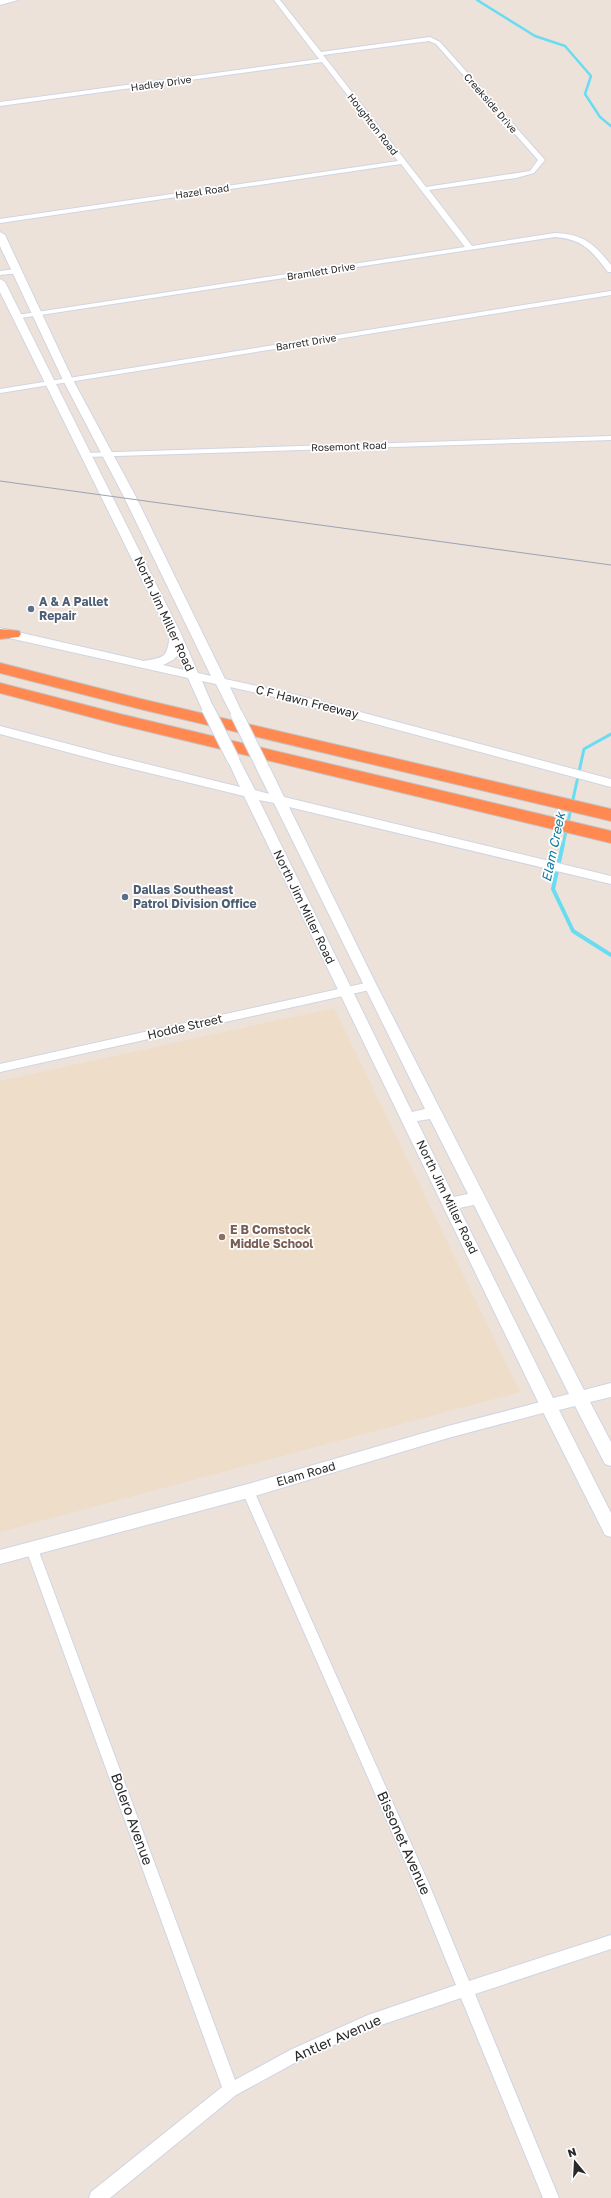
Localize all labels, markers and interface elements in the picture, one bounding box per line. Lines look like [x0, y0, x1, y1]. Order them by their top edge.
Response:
street label: Creekside Drive [462, 71, 520, 135]
street label: Hadley Drive [130, 73, 192, 93]
street label: Houghton Road [345, 91, 401, 157]
street label: Hazel Road [174, 181, 230, 201]
street label: Bramlett Drive [286, 260, 356, 282]
street label: Barrett Drive [275, 331, 337, 353]
street label: Rosemont Road [311, 439, 387, 453]
street label: North Jim Miller Road [131, 554, 198, 674]
place label: A & A Pallet Repair [39, 594, 108, 623]
marker: A & A Pallet Repair [26, 604, 36, 614]
street label: C F Hawn Freeway [254, 681, 360, 722]
water label: Elam Creek [538, 809, 568, 883]
street label: North Jim Miller Road [270, 847, 339, 966]
place label: Dallas Southeast Patrol Division Office [133, 882, 257, 911]
marker: Dallas Southeast Patrol Division Office [120, 892, 130, 902]
street label: Hodde Street [146, 1011, 224, 1042]
street label: North Jim Miller Road [413, 1137, 482, 1256]
place label: E B Comstock Middle School [230, 1222, 313, 1251]
marker: E B Comstock Middle School [217, 1232, 227, 1242]
street label: Elam Road [274, 1458, 337, 1489]
street label: Bolero Avenue [108, 1770, 157, 1867]
street label: Bissonet Avenue [374, 1788, 435, 1897]
street label: Antler Avenue [290, 2011, 383, 2064]
north arrow [555, 2142, 595, 2182]
text: N [566, 2145, 578, 2159]

